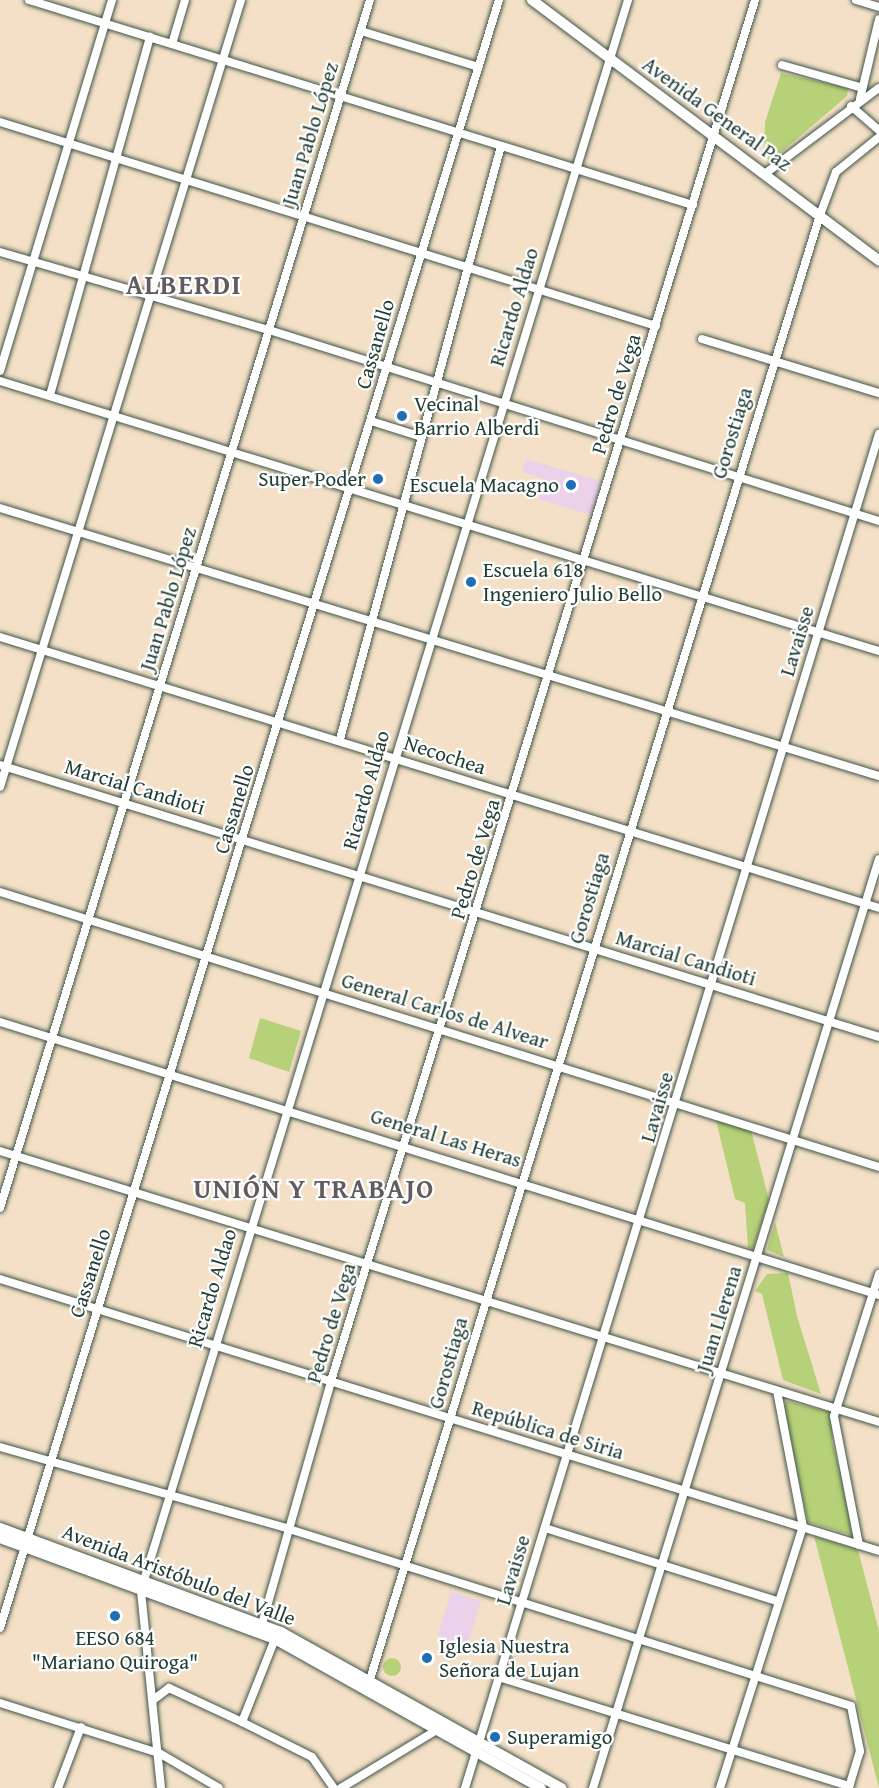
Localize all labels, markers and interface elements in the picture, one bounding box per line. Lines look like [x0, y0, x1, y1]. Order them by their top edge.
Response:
street label: Avenida General Paz [638, 51, 796, 177]
street label: Juan Pablo López [276, 59, 344, 209]
street label: Ricardo Aldao [484, 245, 544, 369]
district label: ALBERDI [126, 269, 242, 301]
street label: Cassanello [350, 296, 400, 392]
street label: Pedro de Vega [586, 331, 646, 457]
street label: Gorostiaga [706, 384, 758, 482]
place label: Vecinal Barrio Alberdi [414, 391, 539, 441]
marker: Vecinal Barrio Alberdi [395, 409, 409, 423]
place label: Super Poder [258, 466, 366, 492]
marker: Super Poder [371, 472, 385, 486]
place label: Escuela Macagno [410, 472, 559, 498]
marker: Escuela Macagno [564, 478, 578, 492]
street label: Juan Pablo López [134, 524, 202, 674]
place label: Escuela 618 Ingeniero Julio Bello [483, 557, 662, 607]
marker: Escuela 618 Ingeniero Julio Bello [464, 575, 478, 589]
street label: Lavaisse [774, 603, 820, 679]
street label: Ricardo Aldao [337, 728, 395, 852]
street label: Necochea [401, 730, 489, 780]
street label: Marcial Candioti [62, 754, 208, 820]
street label: Cassanello [208, 761, 260, 857]
street label: Pedro de Vega [445, 796, 505, 922]
street label: Gorostiaga [563, 849, 615, 947]
street label: Marcial Candioti [613, 925, 759, 991]
street label: General Carlos de Alvear [338, 968, 552, 1054]
street label: Lavaisse [635, 1069, 679, 1145]
street label: General Las Heras [368, 1103, 524, 1173]
district label: UNIÓN Y TRABAJO [193, 1173, 435, 1205]
street label: Cassanello [64, 1225, 116, 1321]
street label: Ricardo Aldao [182, 1226, 242, 1350]
street label: Pedro de Vega [301, 1260, 361, 1386]
street label: Juan Llerena [691, 1263, 747, 1375]
street label: Gorostiaga [423, 1314, 473, 1412]
street label: República de Siria [469, 1395, 627, 1465]
street label: Avenida Aristóbulo del Valle [59, 1519, 299, 1631]
street label: Lavaisse [490, 1532, 536, 1608]
marker: EESO 684 "Mariano Quiroga" [108, 1609, 122, 1623]
place label: EESO 684 "Mariano Quiroga" [32, 1625, 198, 1675]
place label: Iglesia Nuestra Señora de Lujan [439, 1633, 579, 1683]
marker: Iglesia Nuestra Señora de Lujan [420, 1651, 434, 1665]
place label: Superamigo [507, 1724, 612, 1750]
marker: Superamigo [488, 1730, 502, 1744]

